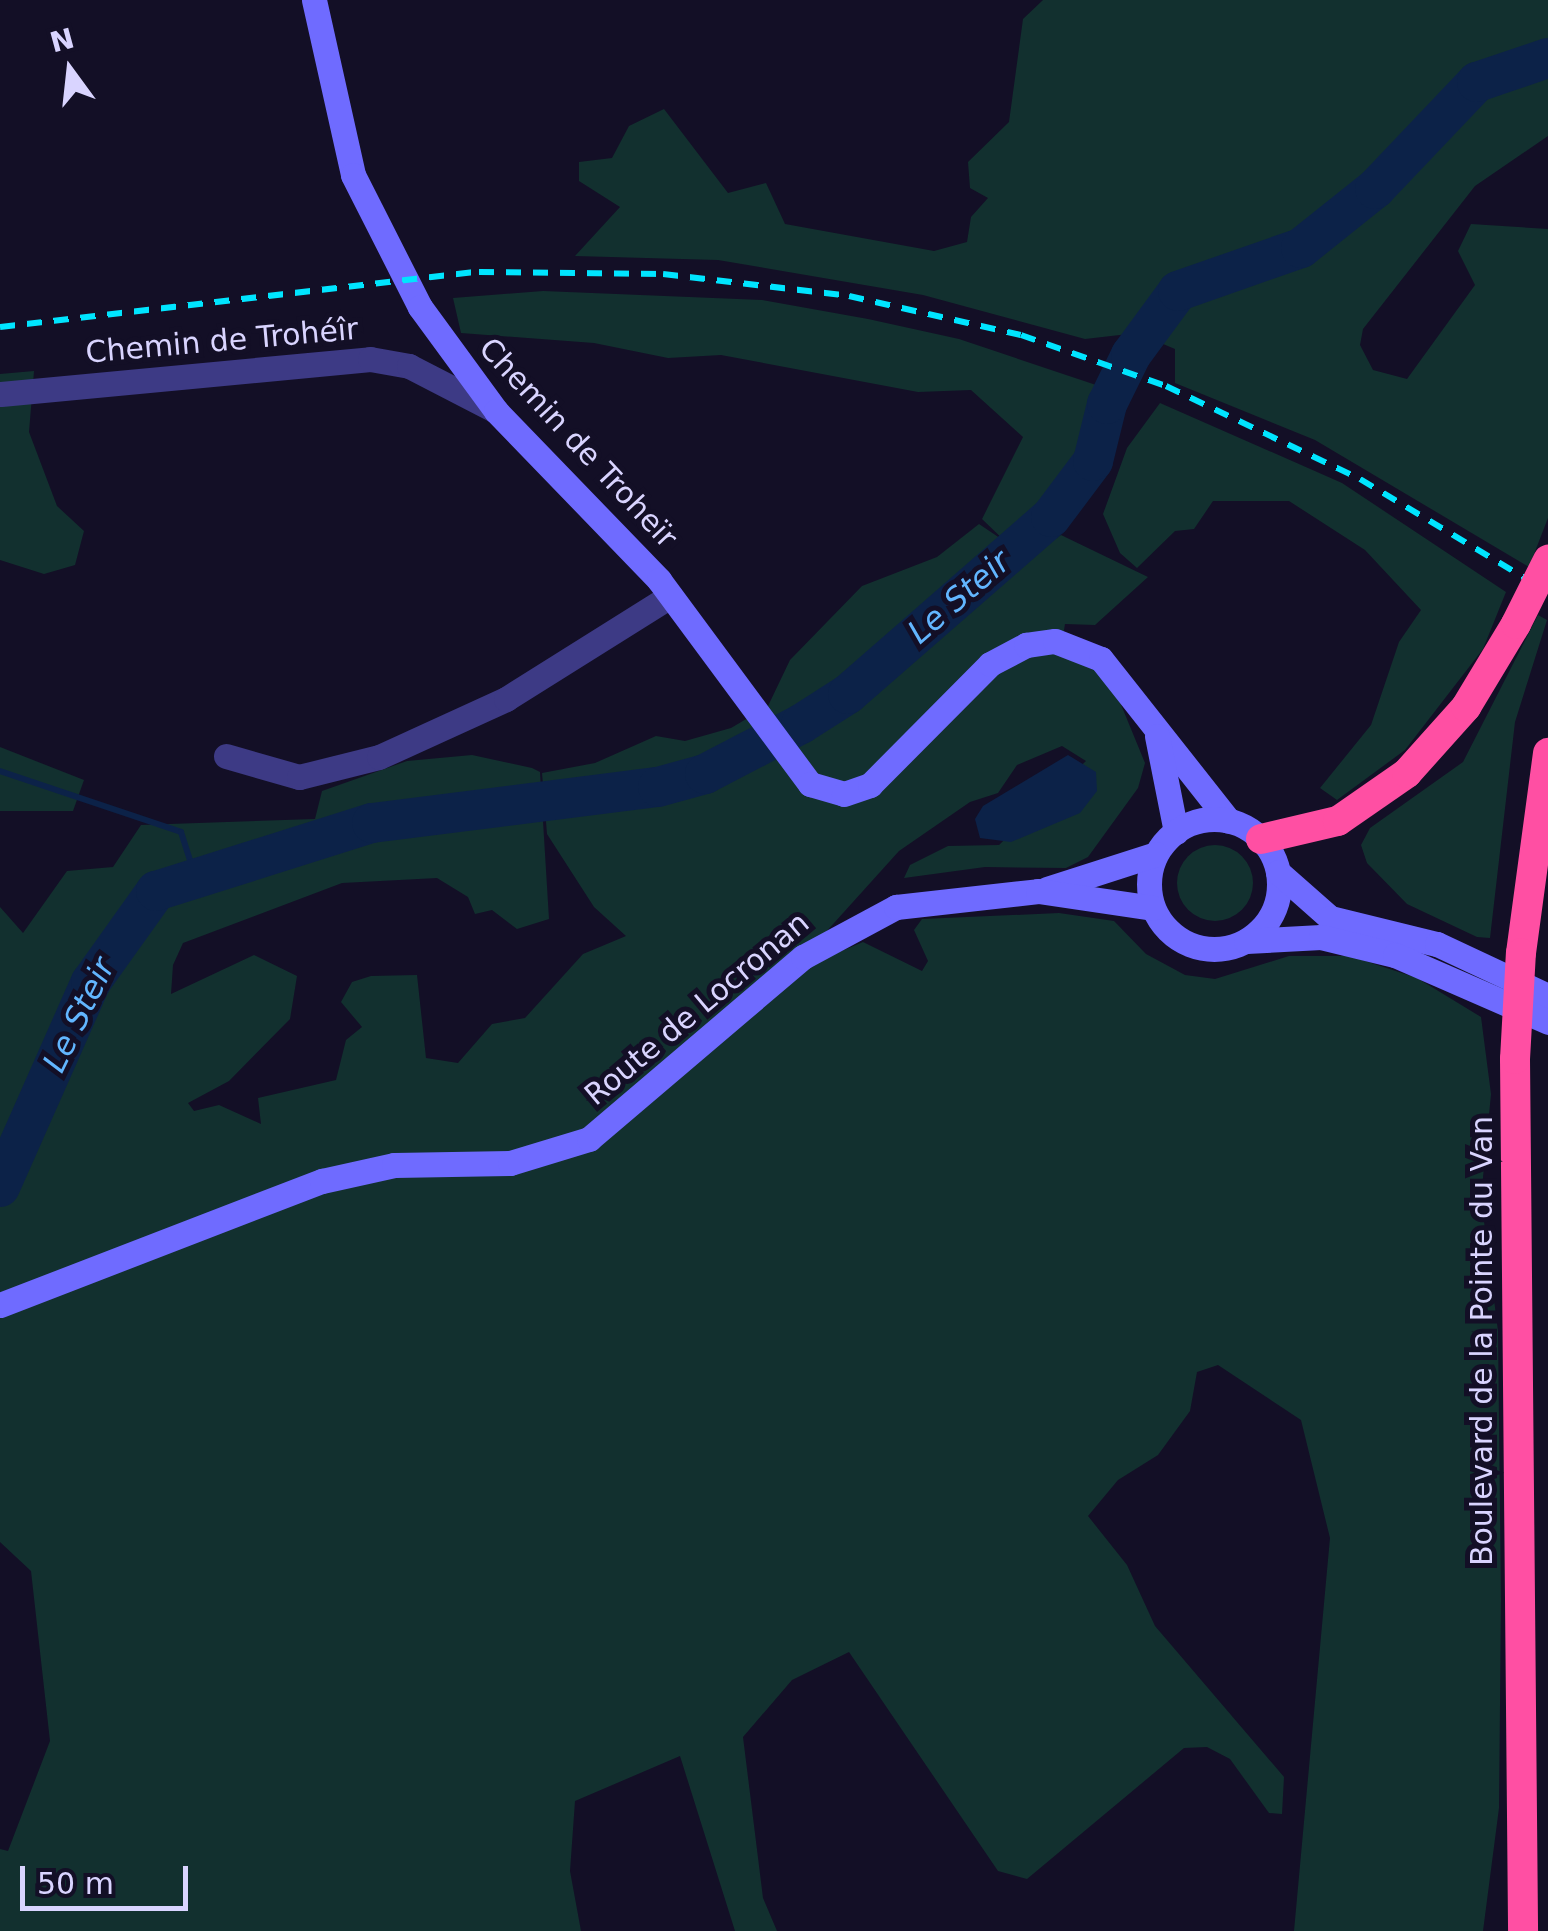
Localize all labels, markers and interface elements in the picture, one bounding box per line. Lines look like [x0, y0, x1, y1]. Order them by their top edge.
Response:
north arrow [20, 20, 120, 120]
text: N [47, 22, 78, 60]
street label: Chemin de Trohéîr [84, 311, 360, 371]
street label: Chemin de Troheïr [472, 331, 684, 555]
water label: Le Steir [900, 542, 1018, 652]
street label: Route de Locronan [578, 905, 816, 1113]
water label: Le Steir [35, 952, 123, 1078]
street label: Boulevard de la Pointe du Van [1464, 1116, 1500, 1566]
scale bar [25, 1846, 192, 1908]
text: 50 m [37, 1866, 114, 1901]

